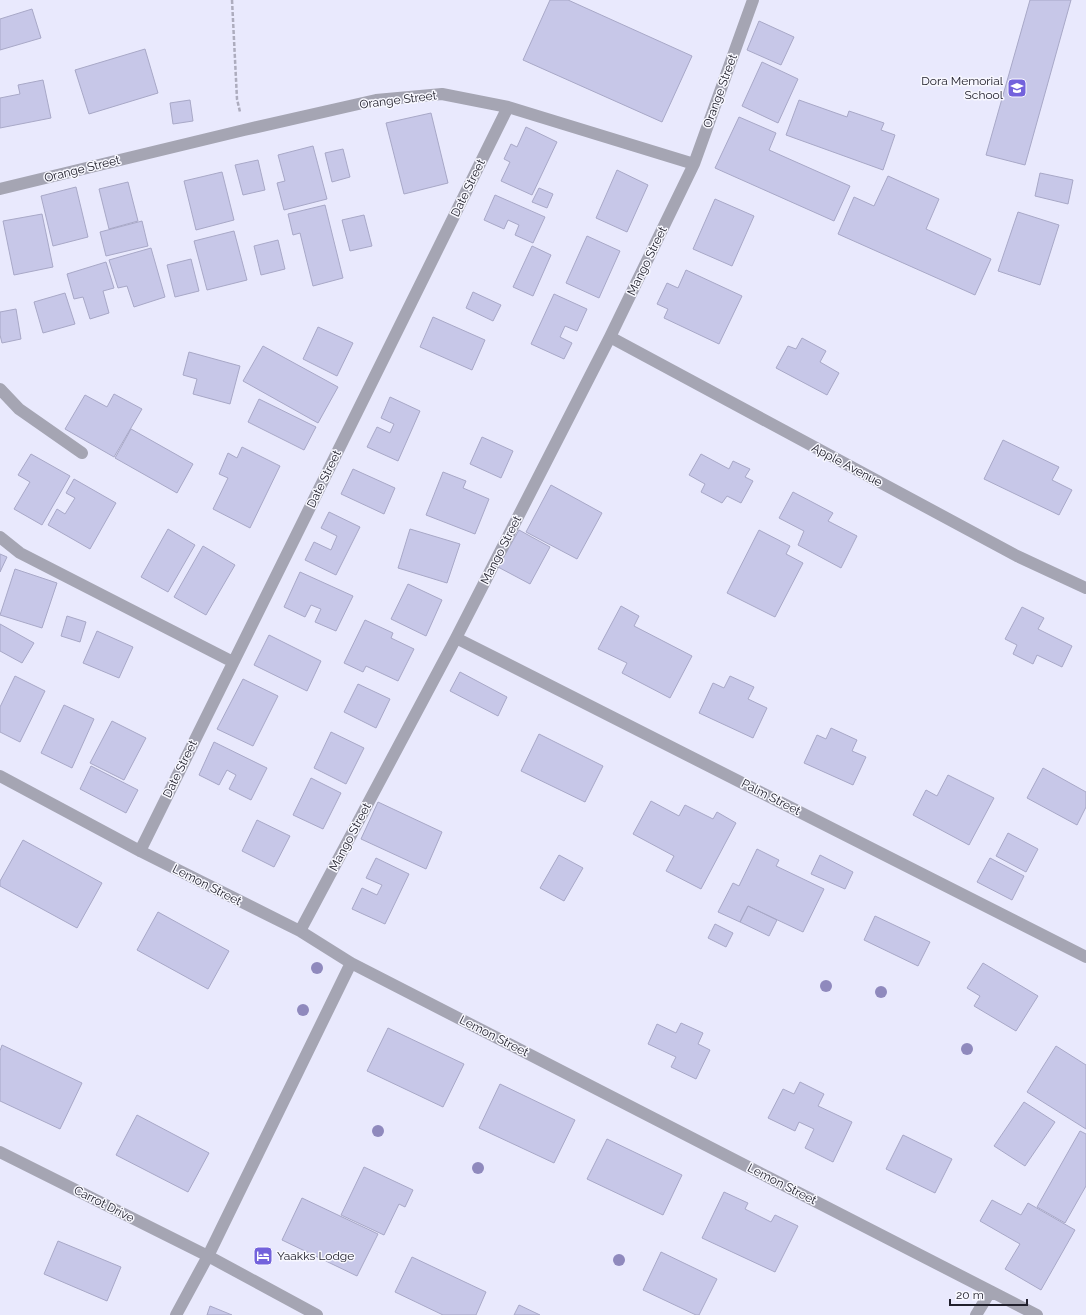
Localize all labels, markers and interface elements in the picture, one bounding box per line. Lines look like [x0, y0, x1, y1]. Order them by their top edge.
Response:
street label: Orange Street [700, 52, 740, 130]
place label: Dora Memorial School [921, 74, 1004, 102]
school or university icon: Dora Memorial School [1006, 77, 1028, 99]
street label: Orange Street [359, 88, 437, 112]
street label: Orange Street [43, 153, 121, 185]
street label: Date Street [448, 157, 488, 219]
street label: Mango Street [624, 224, 670, 298]
street label: Apple Avenue [809, 441, 885, 489]
street label: Date Street [304, 448, 344, 510]
street label: Mango Street [478, 513, 524, 587]
street label: Date Street [160, 738, 200, 800]
street label: Palm Street [739, 776, 803, 818]
street label: Mango Street [326, 801, 374, 873]
street label: Lemon Street [170, 862, 244, 908]
street label: Lemon Street [457, 1013, 531, 1059]
street label: Lemon Street [745, 1161, 819, 1207]
street label: Carrot Drive [72, 1183, 136, 1225]
hotel icon: Yaakks Lodge [252, 1245, 274, 1267]
place label: Yaakks Lodge [277, 1249, 354, 1263]
scale bar [950, 1281, 1027, 1307]
text: 20 m [956, 1288, 984, 1302]

